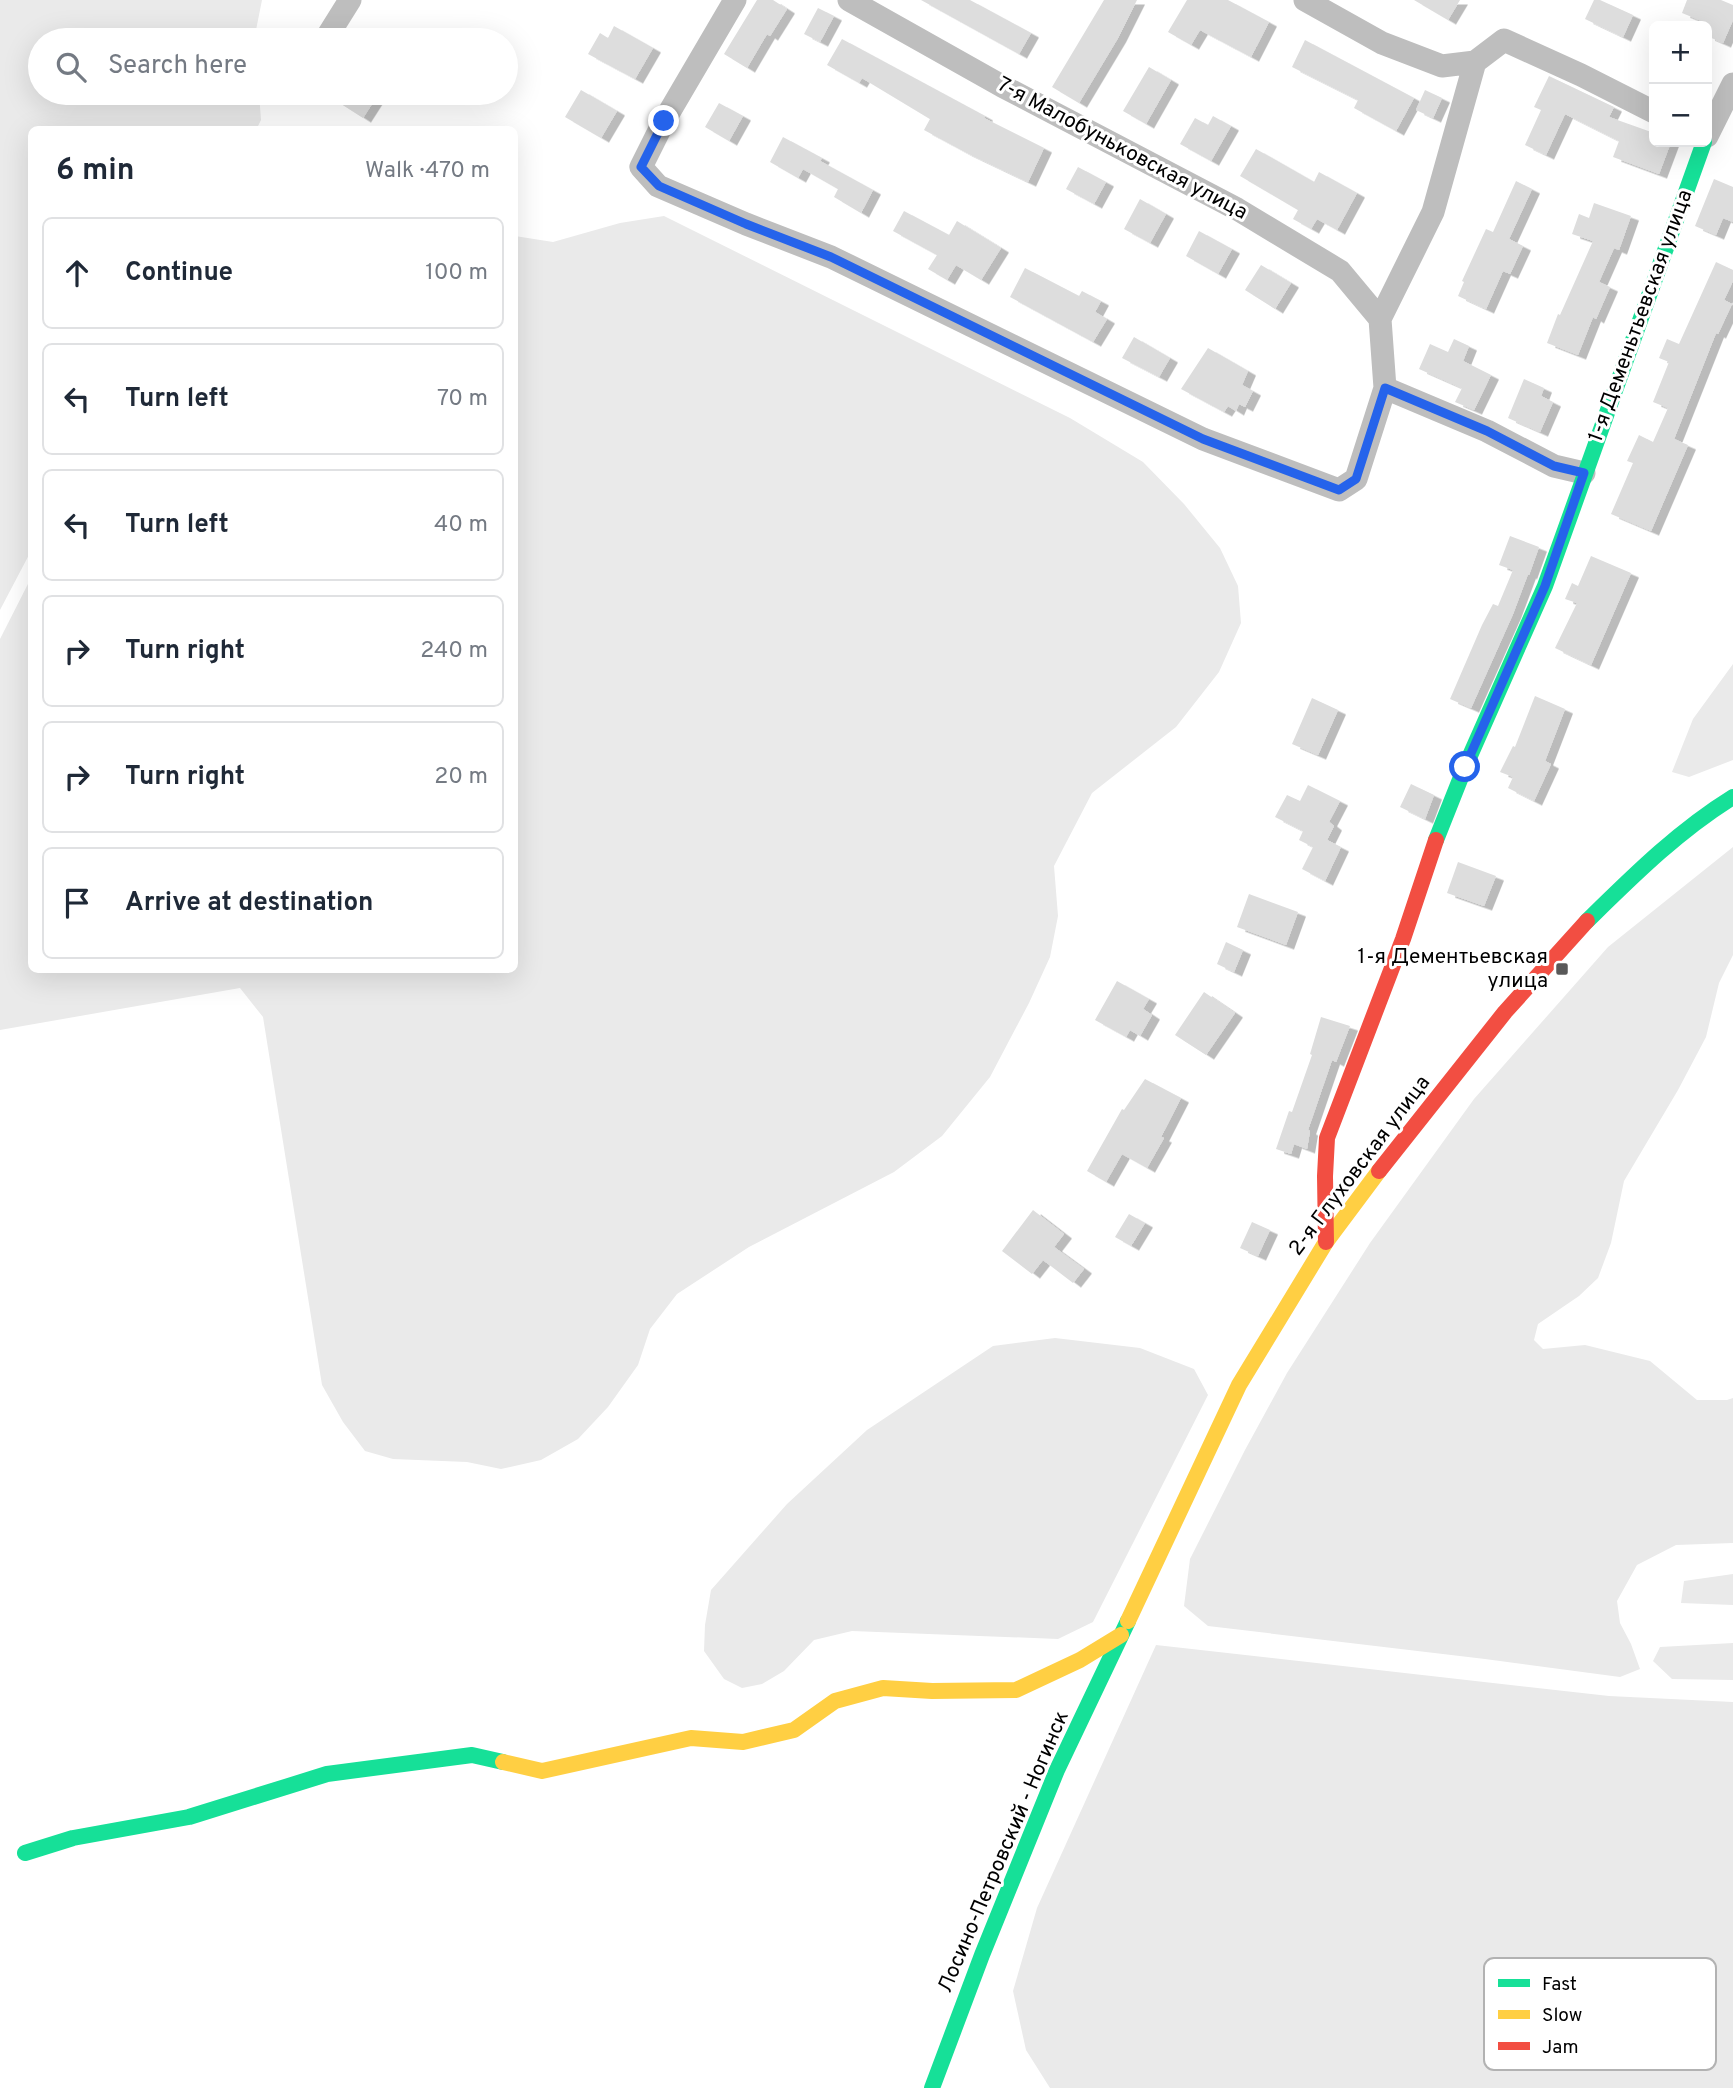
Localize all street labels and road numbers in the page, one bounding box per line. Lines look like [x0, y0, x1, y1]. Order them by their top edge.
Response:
street label: 7-я Малобуньковская улица [992, 71, 1252, 227]
street label: 1-я Деменьтьевская улица [1583, 186, 1699, 446]
street label: 2-я Глуховская улица [1283, 1070, 1437, 1262]
street label: Лосино-Петровский - Ногинск [932, 1707, 1076, 1997]

